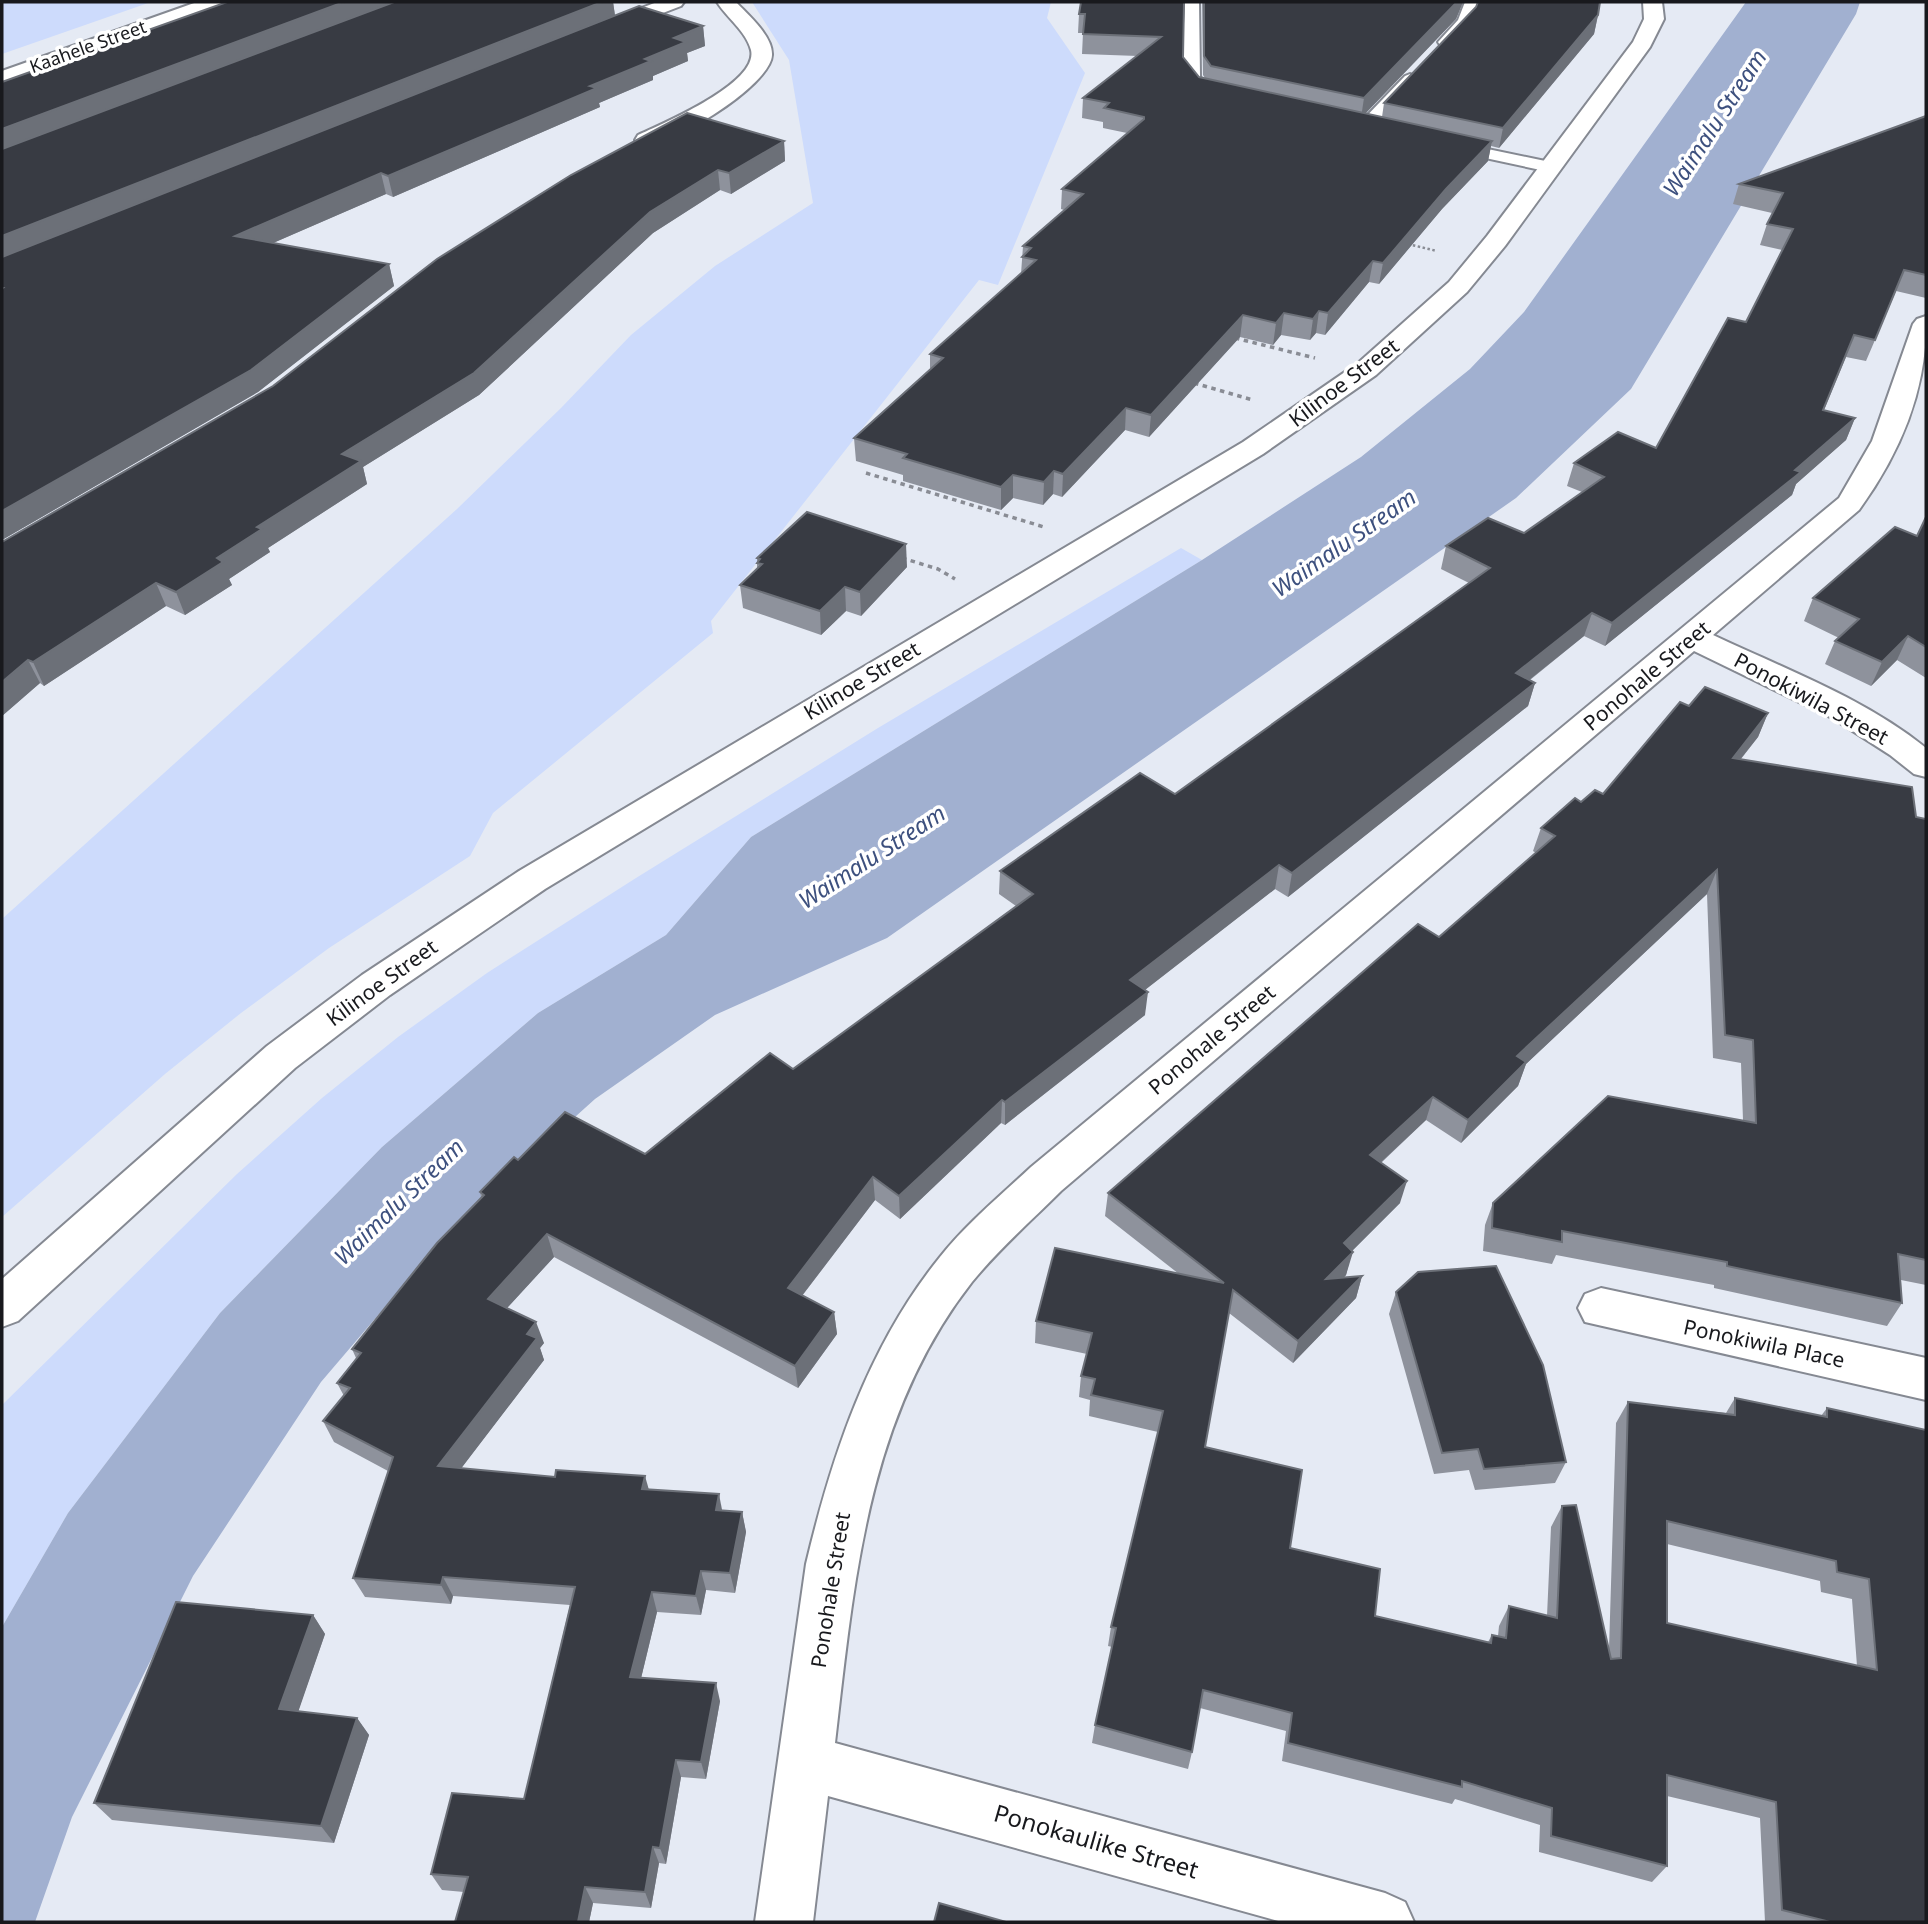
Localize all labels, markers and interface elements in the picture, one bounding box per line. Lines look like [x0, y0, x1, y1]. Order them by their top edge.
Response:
street label: Kaahele Street [26, 14, 150, 78]
water label: Waimalu Stream [1655, 43, 1774, 202]
street label: Kilinoe Street [1283, 331, 1404, 433]
water label: Waimalu Stream [1265, 481, 1422, 604]
street label: Ponohale Street [1577, 614, 1716, 736]
street label: Kilinoe Street [798, 634, 925, 726]
street label: Ponokiwila Street [1729, 646, 1894, 751]
water label: Waimalu Stream [792, 797, 951, 916]
street label: Kilinoe Street [320, 932, 443, 1032]
street label: Ponohale Street [1142, 978, 1281, 1100]
water label: Waimalu Stream [326, 1131, 470, 1272]
street label: Ponokiwila Place [1681, 1312, 1847, 1374]
street label: Ponohale Street [804, 1510, 856, 1670]
street label: Ponokaulike Street [990, 1796, 1203, 1886]

